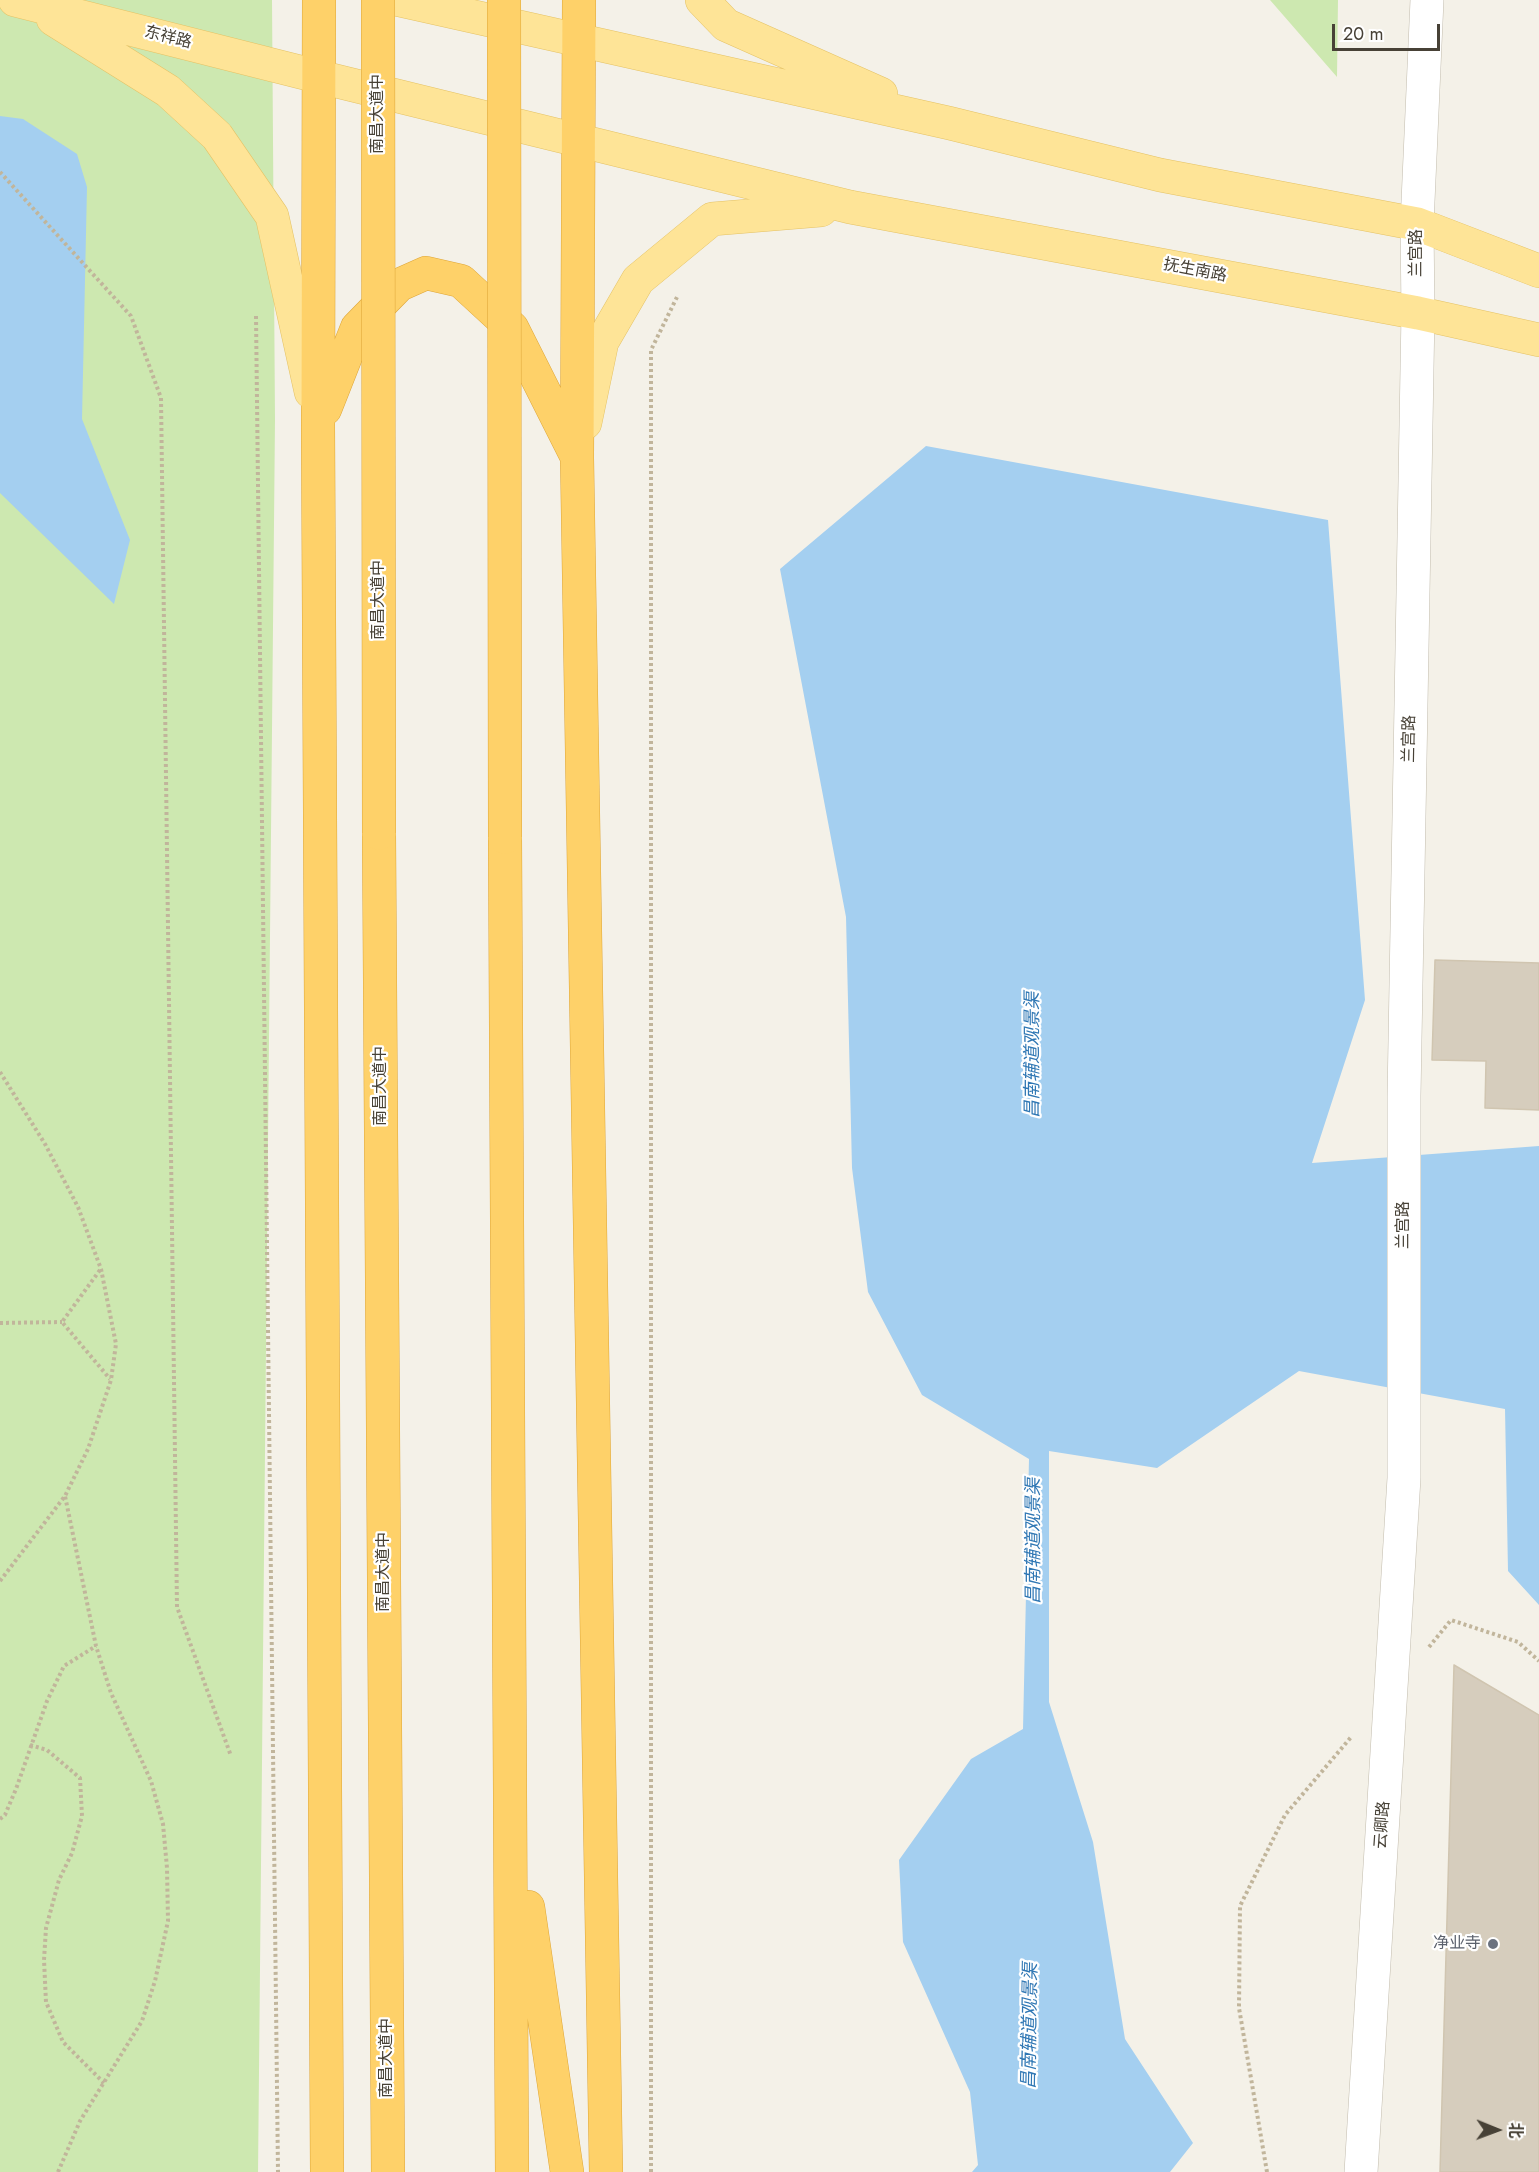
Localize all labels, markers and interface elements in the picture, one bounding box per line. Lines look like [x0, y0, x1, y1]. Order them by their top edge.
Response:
scale bar [1335, 12, 1443, 50]
text: 20 m [1343, 21, 1383, 47]
street label: 东祥路 [142, 23, 194, 53]
street label: 南昌大道中 [368, 74, 388, 154]
street label: 兰宫路 [1407, 229, 1427, 277]
street label: 抚生南路 [1162, 255, 1228, 287]
street label: 南昌大道中 [369, 560, 389, 640]
street label: 兰宫路 [1400, 715, 1420, 763]
water label: 昌南辅道观景渠 [1023, 992, 1045, 1118]
street label: 南昌大道中 [371, 1046, 391, 1126]
street label: 兰宫路 [1394, 1201, 1414, 1249]
water label: 昌南辅道观景渠 [1024, 1478, 1046, 1604]
street label: 南昌大道中 [374, 1532, 394, 1612]
street label: 云卿路 [1372, 1800, 1394, 1850]
place label: 净业寺 [1433, 1934, 1481, 1954]
marker: 净业寺 [1486, 1937, 1500, 1951]
water label: 昌南辅道观景渠 [1019, 1963, 1043, 2089]
street label: 南昌大道中 [377, 2018, 397, 2098]
north arrow [1467, 2100, 1527, 2160]
text: 北 [1504, 2122, 1527, 2139]

